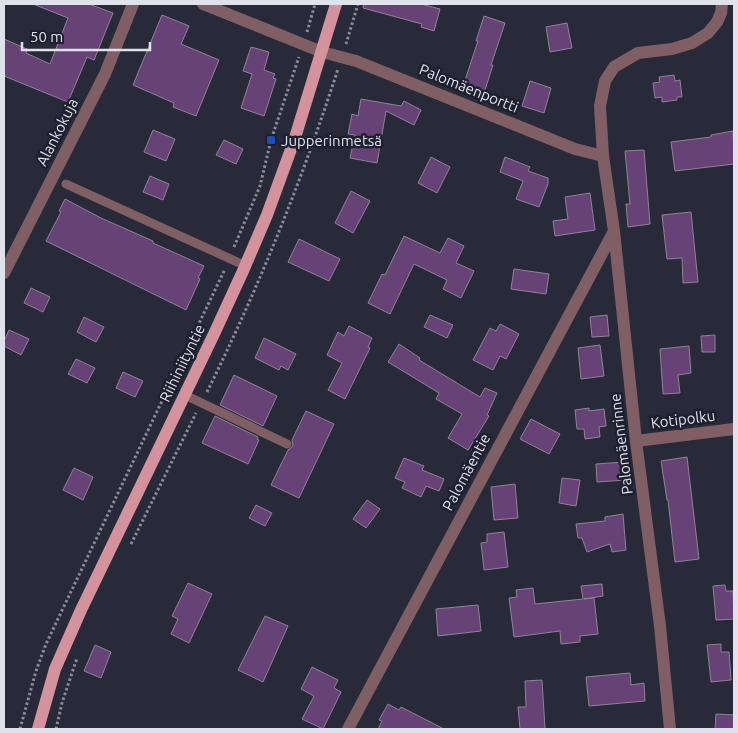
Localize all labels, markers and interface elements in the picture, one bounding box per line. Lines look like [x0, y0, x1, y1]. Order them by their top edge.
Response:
scale bar [22, 20, 150, 52]
text: 50 m [30, 28, 63, 45]
street label: Palomäenportti [417, 60, 521, 116]
street label: Alankokuja [33, 95, 81, 169]
place label: Jupperinmetsä [281, 132, 382, 149]
marker: Jupperinmetsä [265, 134, 277, 146]
street label: Riihiniityntie [156, 321, 208, 405]
street label: Palomäenrinne [606, 393, 636, 495]
street label: Kotipolku [650, 407, 716, 431]
street label: Palomäentie [439, 431, 493, 513]

